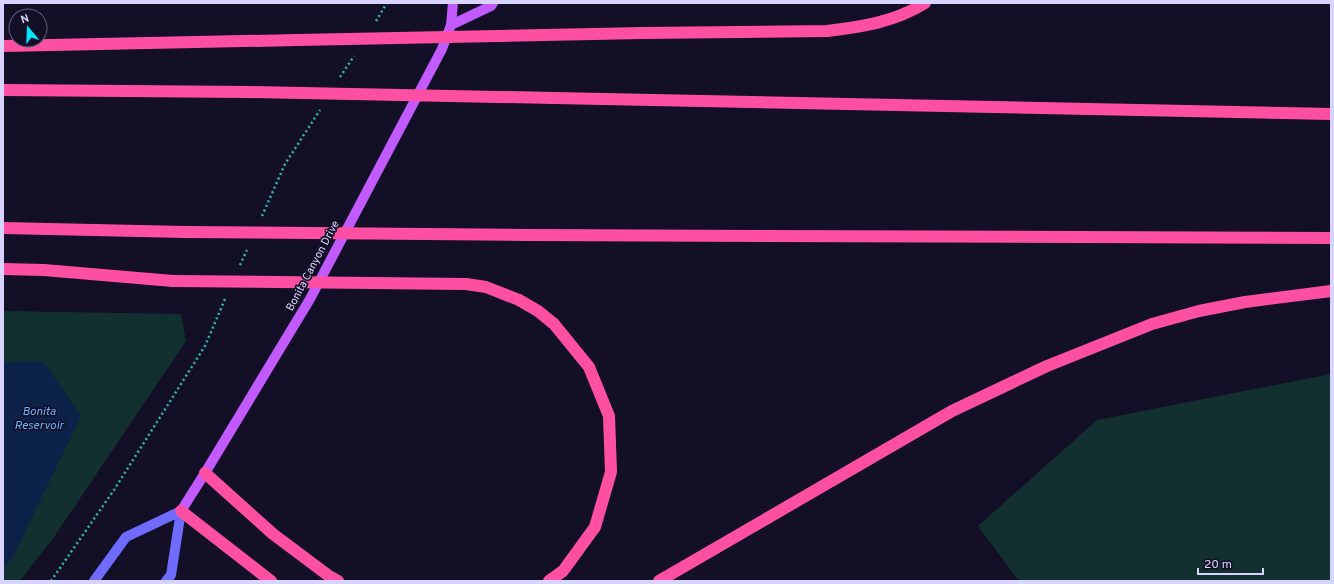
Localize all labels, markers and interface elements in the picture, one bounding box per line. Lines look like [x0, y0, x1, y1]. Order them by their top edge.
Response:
north arrow [8, 8, 48, 48]
text: N [19, 12, 31, 27]
street label: Bonita Canyon Drive [283, 218, 343, 314]
water label: Bonita Reservoir [14, 404, 65, 434]
scale bar [1198, 550, 1263, 576]
text: 20 m [1204, 557, 1232, 573]

